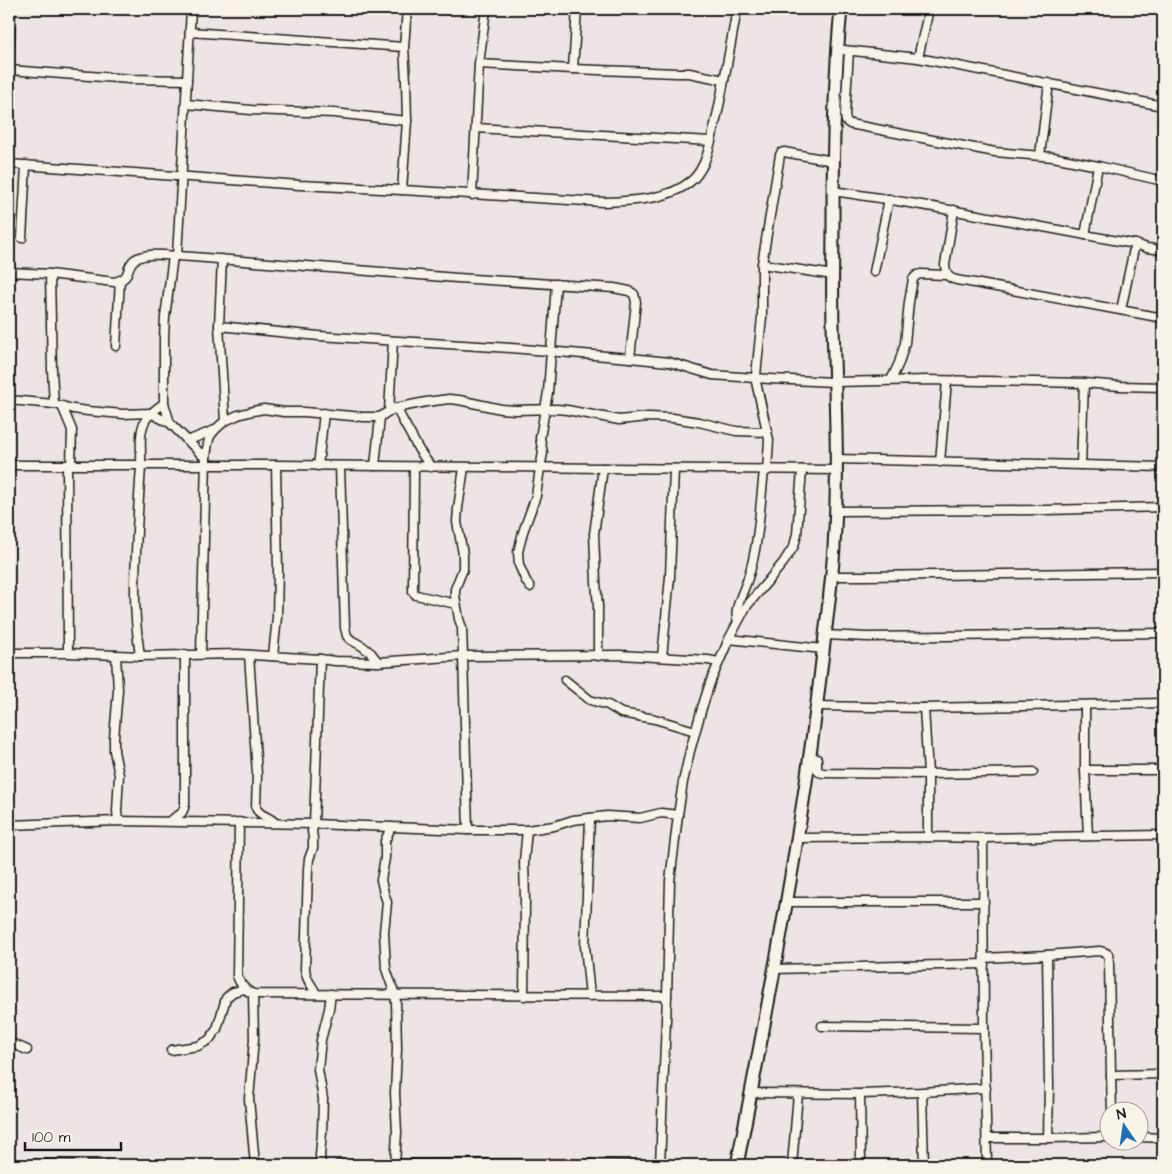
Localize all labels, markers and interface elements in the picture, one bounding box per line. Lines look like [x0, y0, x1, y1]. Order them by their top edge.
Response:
north arrow [1100, 1102, 1150, 1152]
text: N [1115, 1104, 1128, 1125]
scale bar [25, 1119, 121, 1151]
text: 100 m [32, 1127, 71, 1148]

